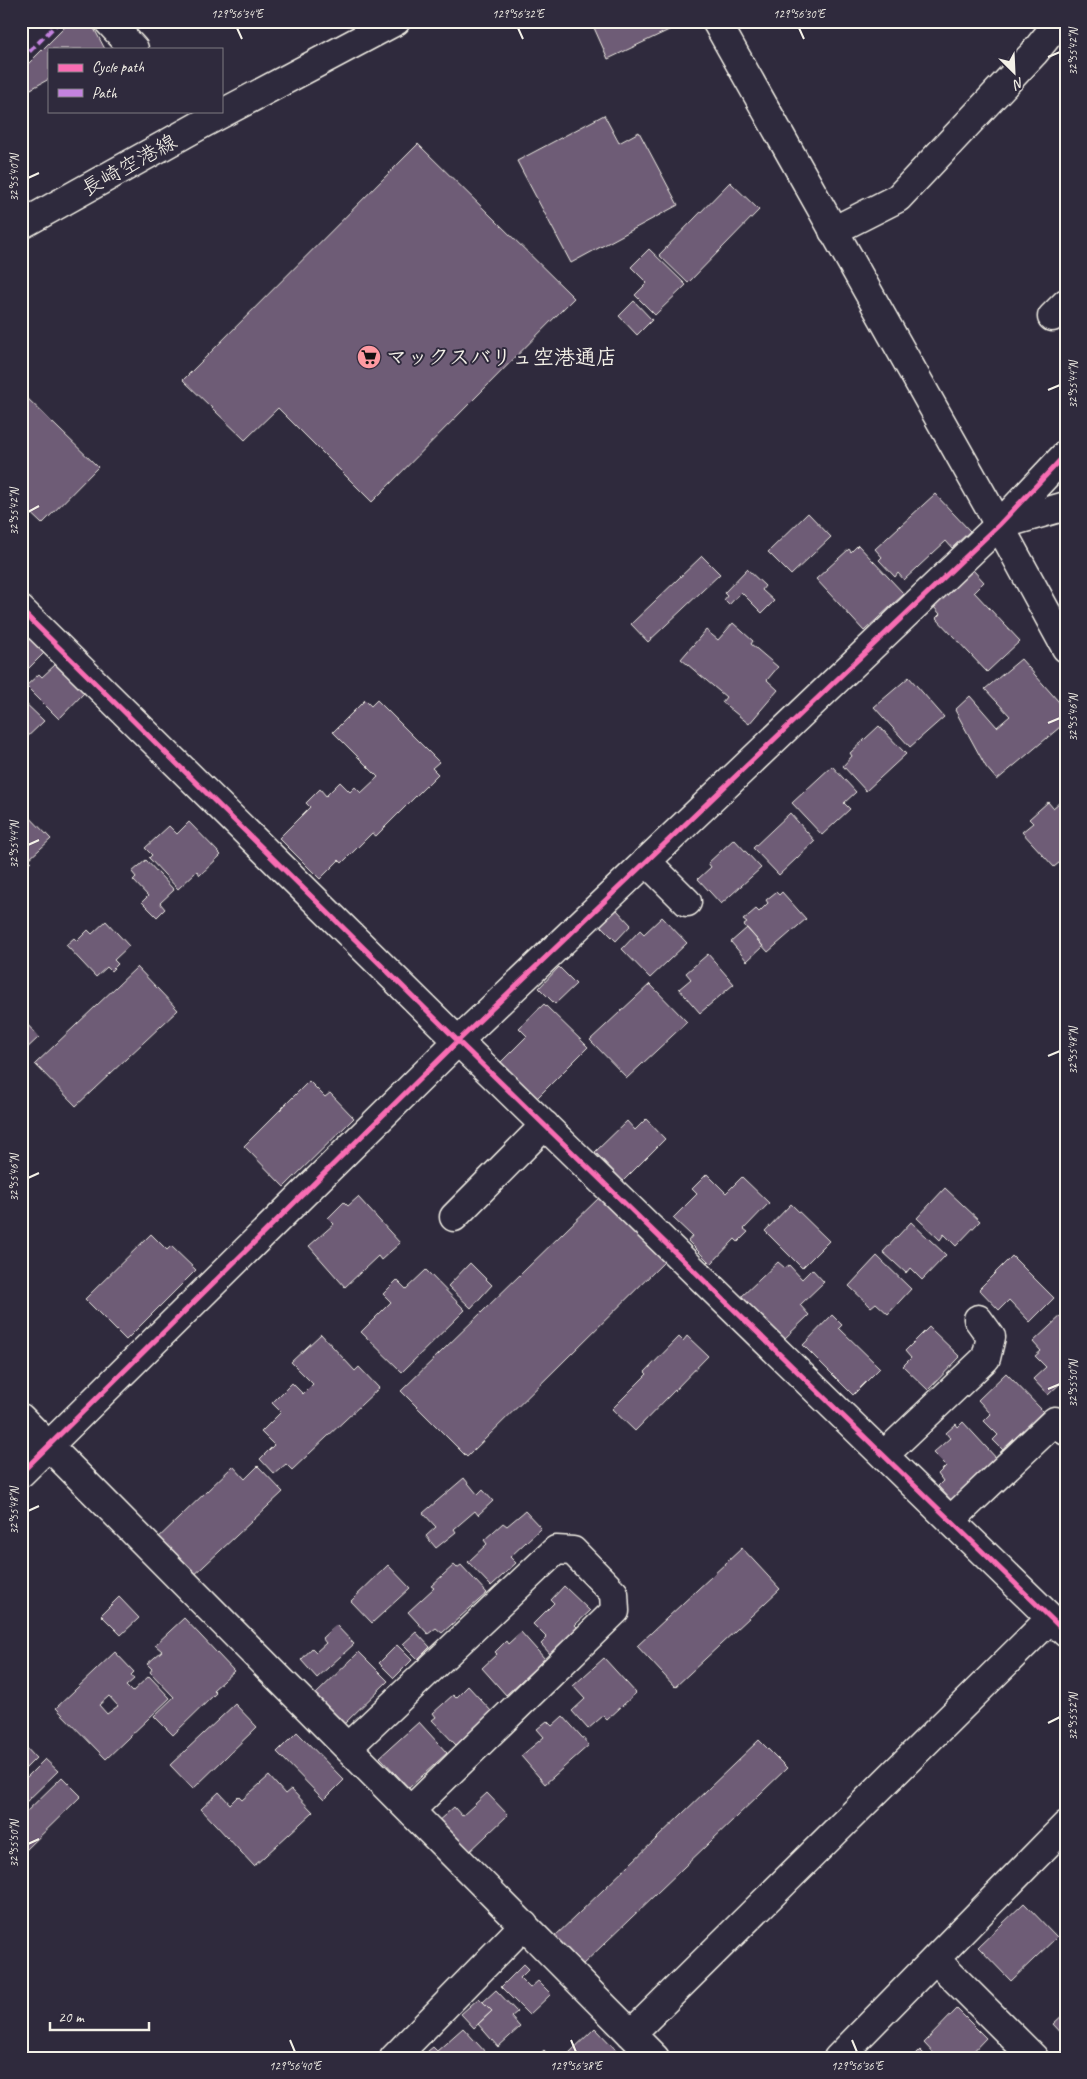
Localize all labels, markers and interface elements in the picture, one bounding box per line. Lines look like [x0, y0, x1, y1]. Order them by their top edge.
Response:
text: 129°56'34"E [211, 6, 265, 22]
text: 129°56'32"E [492, 6, 546, 22]
text: 129°56'30"E [773, 6, 827, 22]
text: 32°55'42"N [1065, 27, 1081, 76]
legend [48, 48, 222, 112]
north arrow [990, 48, 1040, 98]
text: Cycle path [92, 58, 144, 77]
text: N [1010, 74, 1027, 94]
text: Path [92, 84, 118, 103]
street label: 長崎空港線 [77, 128, 181, 202]
text: 32°55'40"N [6, 153, 22, 202]
supermarket icon: マックスバリュ空港通店 [356, 344, 382, 370]
place label: マックスバリュ空港通店 [386, 344, 617, 370]
text: 32°55'44"N [1065, 360, 1081, 409]
text: 32°55'42"N [6, 487, 22, 536]
text: 32°55'46"N [1065, 693, 1081, 742]
text: 32°55'44"N [6, 820, 22, 869]
text: 32°55'48"N [1065, 1026, 1081, 1075]
text: 32°55'46"N [6, 1153, 22, 1202]
text: 32°55'50"N [1065, 1359, 1081, 1408]
text: 32°55'48"N [6, 1486, 22, 1535]
text: 32°55'52"N [1065, 1692, 1081, 1741]
text: 32°55'50"N [6, 1819, 22, 1868]
scale bar [50, 1999, 149, 2031]
text: 20 m [58, 2008, 85, 2027]
text: 129°56'40"E [269, 2058, 323, 2074]
text: 129°56'38"E [550, 2058, 604, 2074]
text: 129°56'36"E [831, 2058, 885, 2074]

